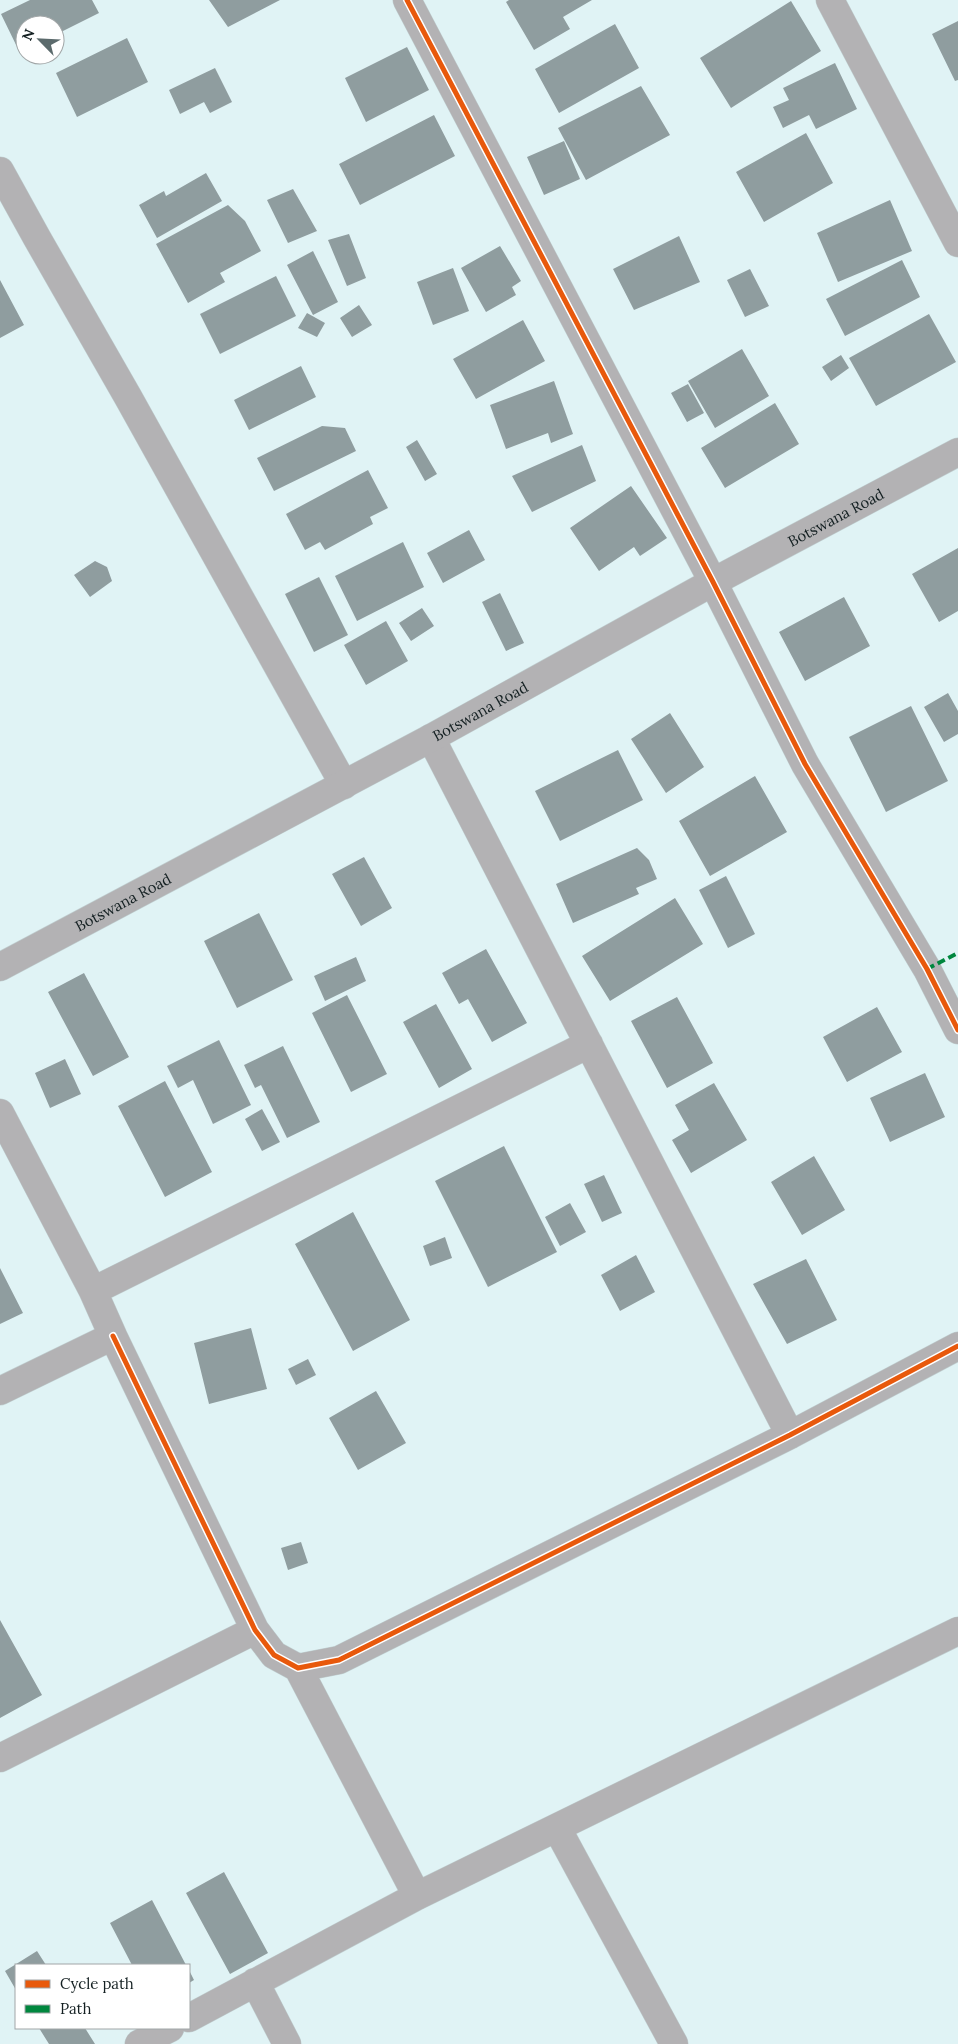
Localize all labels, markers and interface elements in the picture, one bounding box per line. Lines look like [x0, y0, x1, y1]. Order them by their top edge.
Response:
north arrow [15, 15, 65, 65]
text: N [18, 26, 39, 43]
street label: Botswana Road [784, 484, 887, 550]
street label: Botswana Road [429, 677, 531, 745]
street label: Botswana Road [71, 868, 174, 935]
legend [15, 1964, 190, 2029]
text: Cycle path [60, 1974, 134, 1993]
text: Path [60, 1999, 91, 2018]

